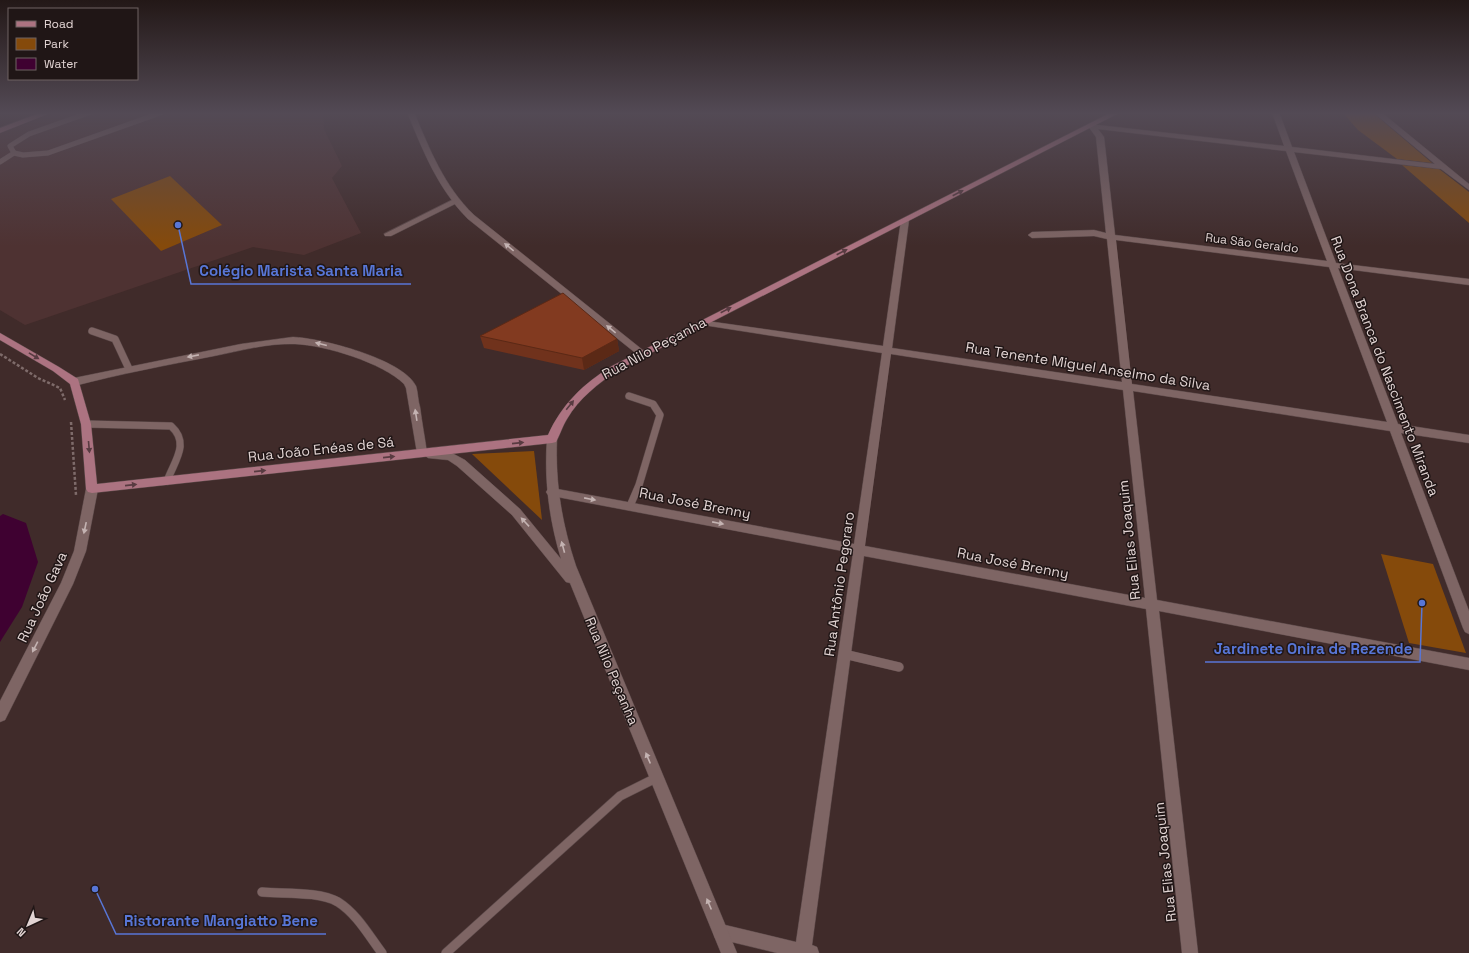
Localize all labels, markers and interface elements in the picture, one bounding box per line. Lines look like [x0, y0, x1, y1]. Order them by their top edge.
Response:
legend [8, 8, 138, 80]
text: Road [44, 16, 73, 32]
text: Park [44, 36, 69, 52]
text: Water [44, 56, 78, 72]
one-way arrow [952, 190, 964, 196]
street label: Rua São Geraldo [1204, 229, 1300, 257]
street label: Rua Dona Branca do Nascimento Miranda [1327, 233, 1443, 499]
one-way arrow [504, 243, 515, 252]
one-way arrow [836, 248, 848, 255]
callout: Colégio Marista Santa Maria [191, 257, 411, 284]
text: Colégio Marista Santa Maria [199, 261, 403, 280]
one-way arrow [720, 307, 732, 313]
street label: Rua Nilo Peçanha [599, 313, 709, 383]
one-way arrow [605, 324, 616, 333]
street label: Rua Tenente Miguel Anselmo da Silva [964, 338, 1212, 394]
one-way arrow [315, 341, 327, 347]
one-way arrow [28, 352, 40, 359]
one-way arrow [187, 354, 199, 360]
one-way arrow [566, 399, 575, 410]
one-way arrow [413, 409, 419, 421]
street label: Rua João Enéas de Sá [247, 432, 395, 466]
one-way arrow [512, 439, 524, 446]
one-way arrow [85, 441, 92, 453]
one-way arrow [383, 453, 395, 460]
one-way arrow [254, 468, 266, 474]
street label: Rua Elias Joaquim [1114, 479, 1144, 601]
one-way arrow [125, 482, 137, 488]
street label: Rua José Brenny [638, 483, 752, 523]
one-way arrow [584, 496, 596, 502]
street label: Rua Antônio Pegoraro [820, 510, 858, 658]
one-way arrow [520, 517, 529, 527]
one-way arrow [712, 520, 724, 526]
one-way arrow [81, 522, 87, 534]
one-way arrow [560, 541, 566, 553]
street label: Rua José Brenny [956, 543, 1070, 583]
street label: Rua João Gava [13, 549, 71, 645]
street label: Rua Nilo Peçanha [581, 614, 643, 728]
callout: Jardinete Onira de Rezende [1205, 635, 1420, 662]
text: Jardinete Onira de Rezende [1214, 639, 1413, 658]
one-way arrow [32, 641, 38, 653]
one-way arrow [645, 753, 651, 764]
street label: Rua Elias Joaquim [1150, 801, 1180, 923]
one-way arrow [706, 899, 712, 910]
north arrow [8, 905, 48, 945]
callout: Ristorante Mangiatto Bene [116, 907, 326, 934]
text: Ristorante Mangiatto Bene [124, 911, 318, 930]
text: N [14, 925, 29, 940]

